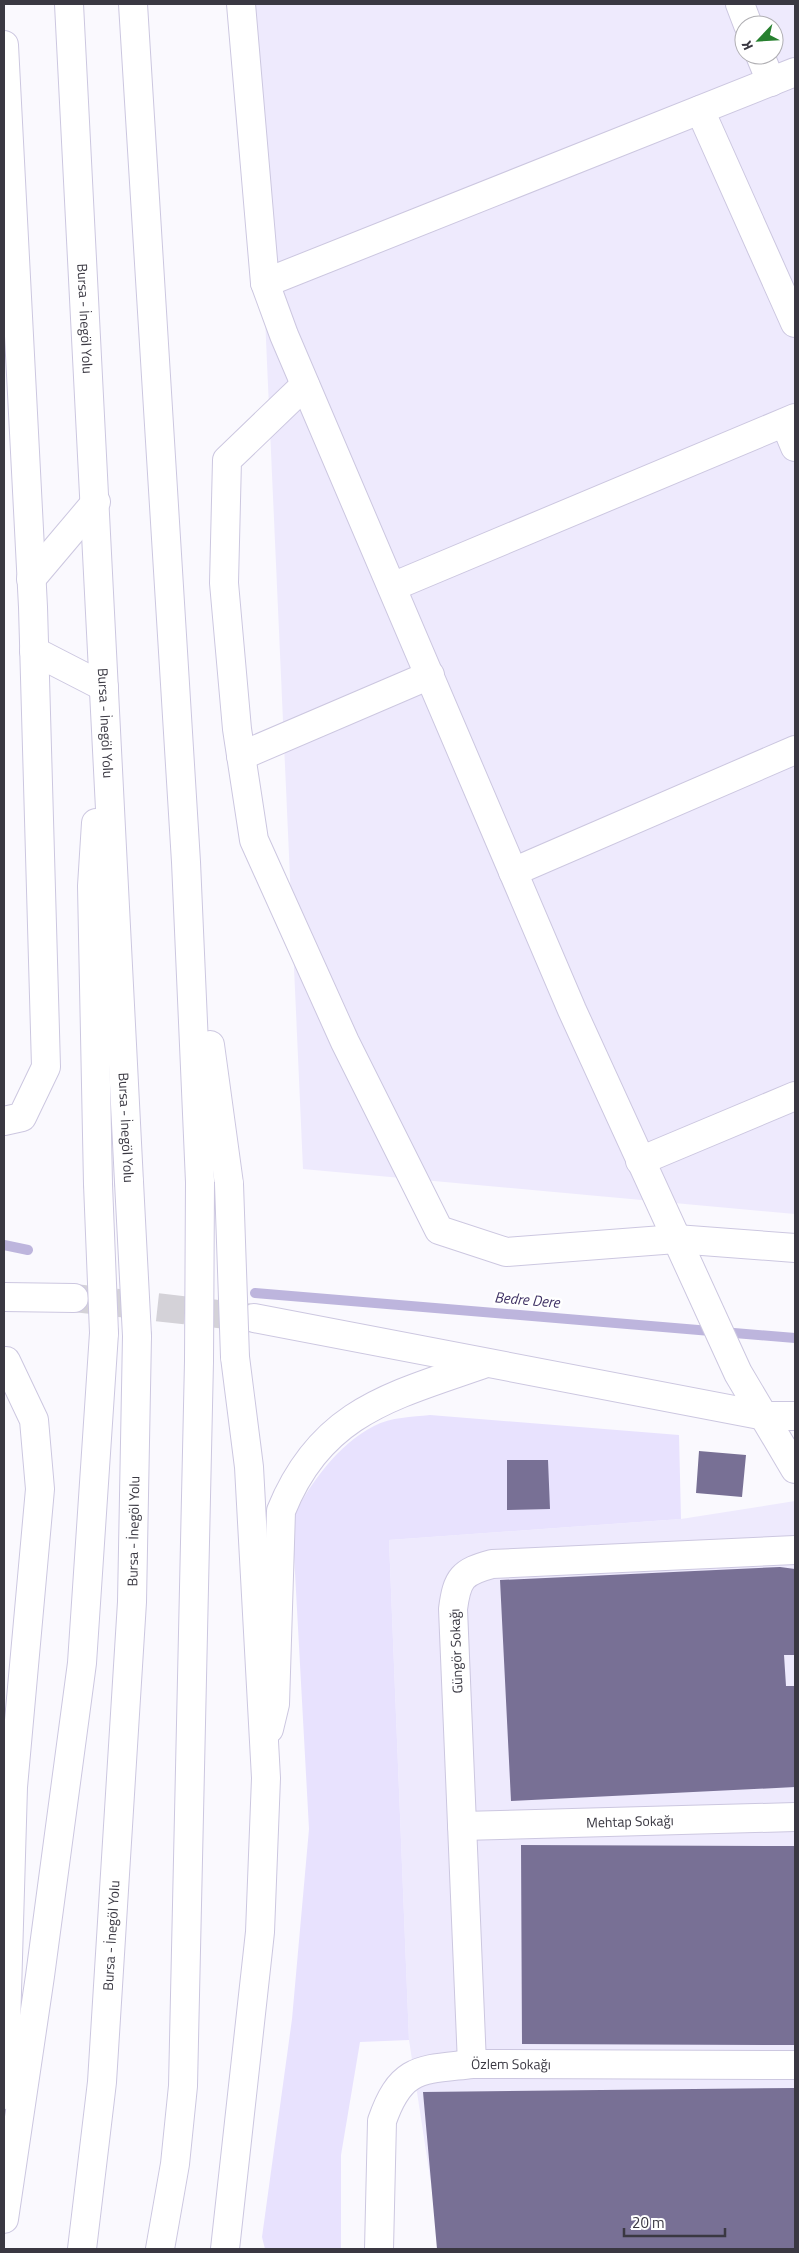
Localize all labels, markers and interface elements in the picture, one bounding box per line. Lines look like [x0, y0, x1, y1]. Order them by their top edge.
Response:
north arrow [734, 15, 784, 65]
text: K [735, 37, 758, 54]
street label: Bursa - İnegöl Yolu [72, 263, 99, 374]
street label: Bursa - İnegöl Yolu [93, 667, 119, 779]
street label: Bursa - İnegöl Yolu [113, 1072, 140, 1183]
water label: Bedre Dere [493, 1285, 562, 1314]
street label: Bursa - İnegöl Yolu [121, 1476, 144, 1587]
street label: Güngör Sokağı [444, 1608, 467, 1694]
street label: Mehtap Sokağı [586, 1809, 674, 1833]
street label: Bursa - İnegöl Yolu [97, 1880, 125, 1991]
street label: Özlem Sokağı [471, 2053, 551, 2074]
scale bar [624, 2206, 725, 2238]
text: 20 m [632, 2211, 665, 2234]

